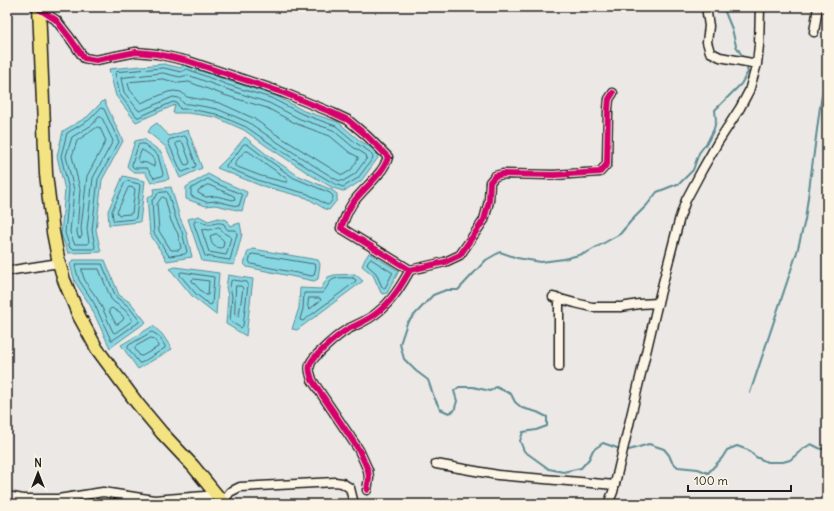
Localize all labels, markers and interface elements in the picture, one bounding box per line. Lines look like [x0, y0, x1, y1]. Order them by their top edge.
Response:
north arrow [18, 453, 58, 493]
text: N [34, 456, 42, 470]
scale bar [688, 467, 791, 493]
text: 100 m [694, 473, 728, 488]

